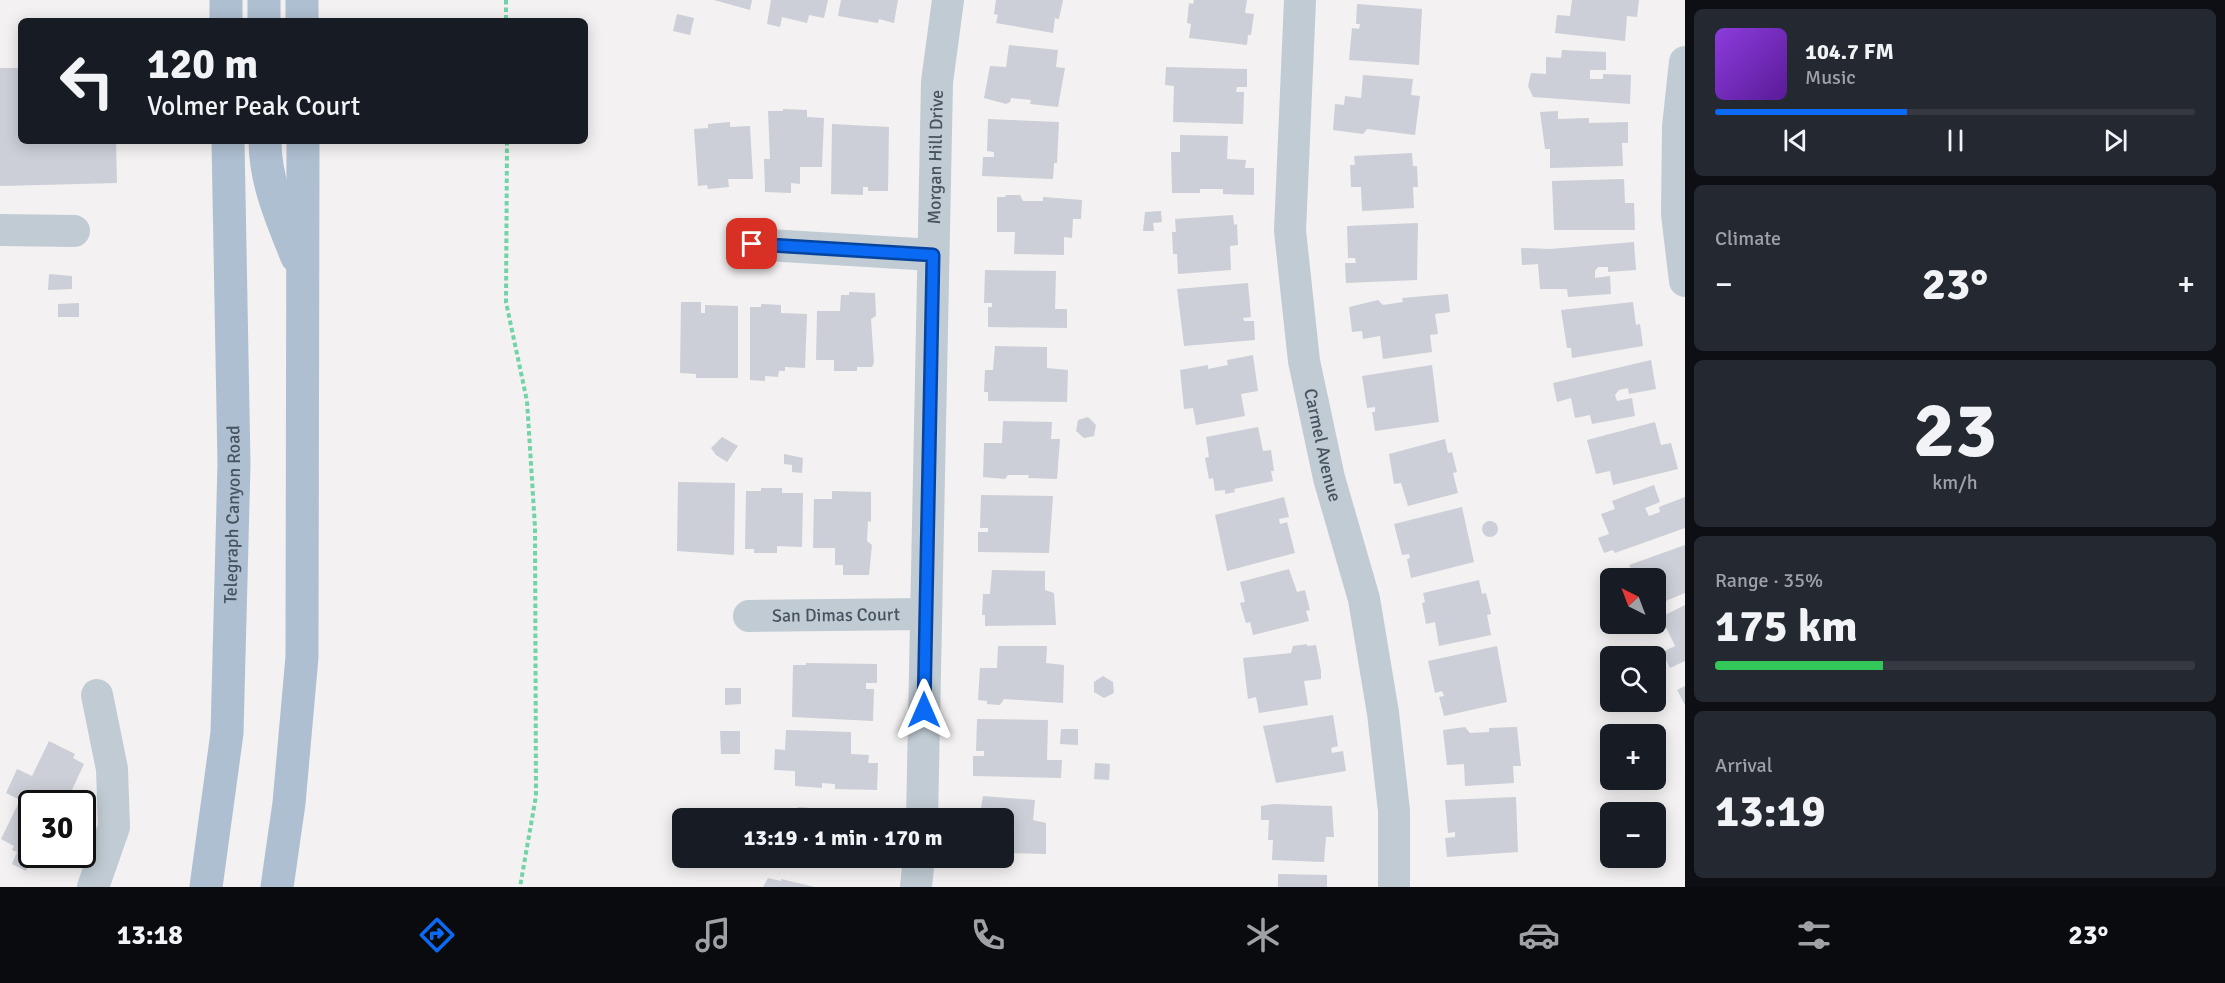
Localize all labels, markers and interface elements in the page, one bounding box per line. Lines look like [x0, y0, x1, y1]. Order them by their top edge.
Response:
text: 104.7 FM [1805, 38, 1894, 65]
text: 120 m [147, 39, 258, 90]
icon: left [48, 42, 126, 120]
text: Music [1805, 65, 1856, 90]
text: Volmer Peak Court [147, 90, 360, 123]
street label: Morgan Hill Drive [923, 90, 948, 225]
icon: previous [1779, 124, 1812, 157]
icon: pause [1939, 124, 1972, 157]
icon: next [2099, 124, 2132, 157]
pin [726, 218, 777, 269]
text: Climate [1715, 226, 1781, 251]
icon: arrive [735, 227, 768, 260]
text: 23° [1922, 257, 1988, 312]
text: − [1715, 264, 1733, 305]
text: + [2177, 264, 2195, 305]
text: 23 [1913, 383, 1997, 479]
street label: Carmel Avenue [1299, 386, 1346, 504]
street label: Telegraph Canyon Road [219, 425, 245, 604]
text: km/h [1932, 470, 1978, 495]
north arrow [1600, 568, 1666, 634]
map controls [1600, 568, 1666, 868]
text: Range · 35% [1715, 568, 1823, 593]
text: 175 km [1715, 599, 1858, 654]
street label: San Dimas Court [772, 603, 900, 627]
button: search [1600, 646, 1666, 712]
position arrow [892, 678, 956, 742]
button: + [1600, 724, 1666, 790]
text: Arrival [1715, 753, 1773, 778]
text: 13:19 [1715, 784, 1825, 839]
speed limit sign: 30 [18, 790, 96, 868]
button: − [1600, 802, 1666, 868]
text: 13:19 · 1 min · 170 m [743, 824, 943, 851]
icon: directions [416, 914, 458, 956]
icon: music [692, 914, 734, 956]
icon: phone [967, 914, 1009, 956]
icon: climate [1242, 914, 1284, 956]
icon: car [1518, 914, 1560, 956]
icon: filters [1793, 914, 1835, 956]
text: 13:18 [117, 919, 183, 952]
text: 23° [2068, 919, 2108, 952]

